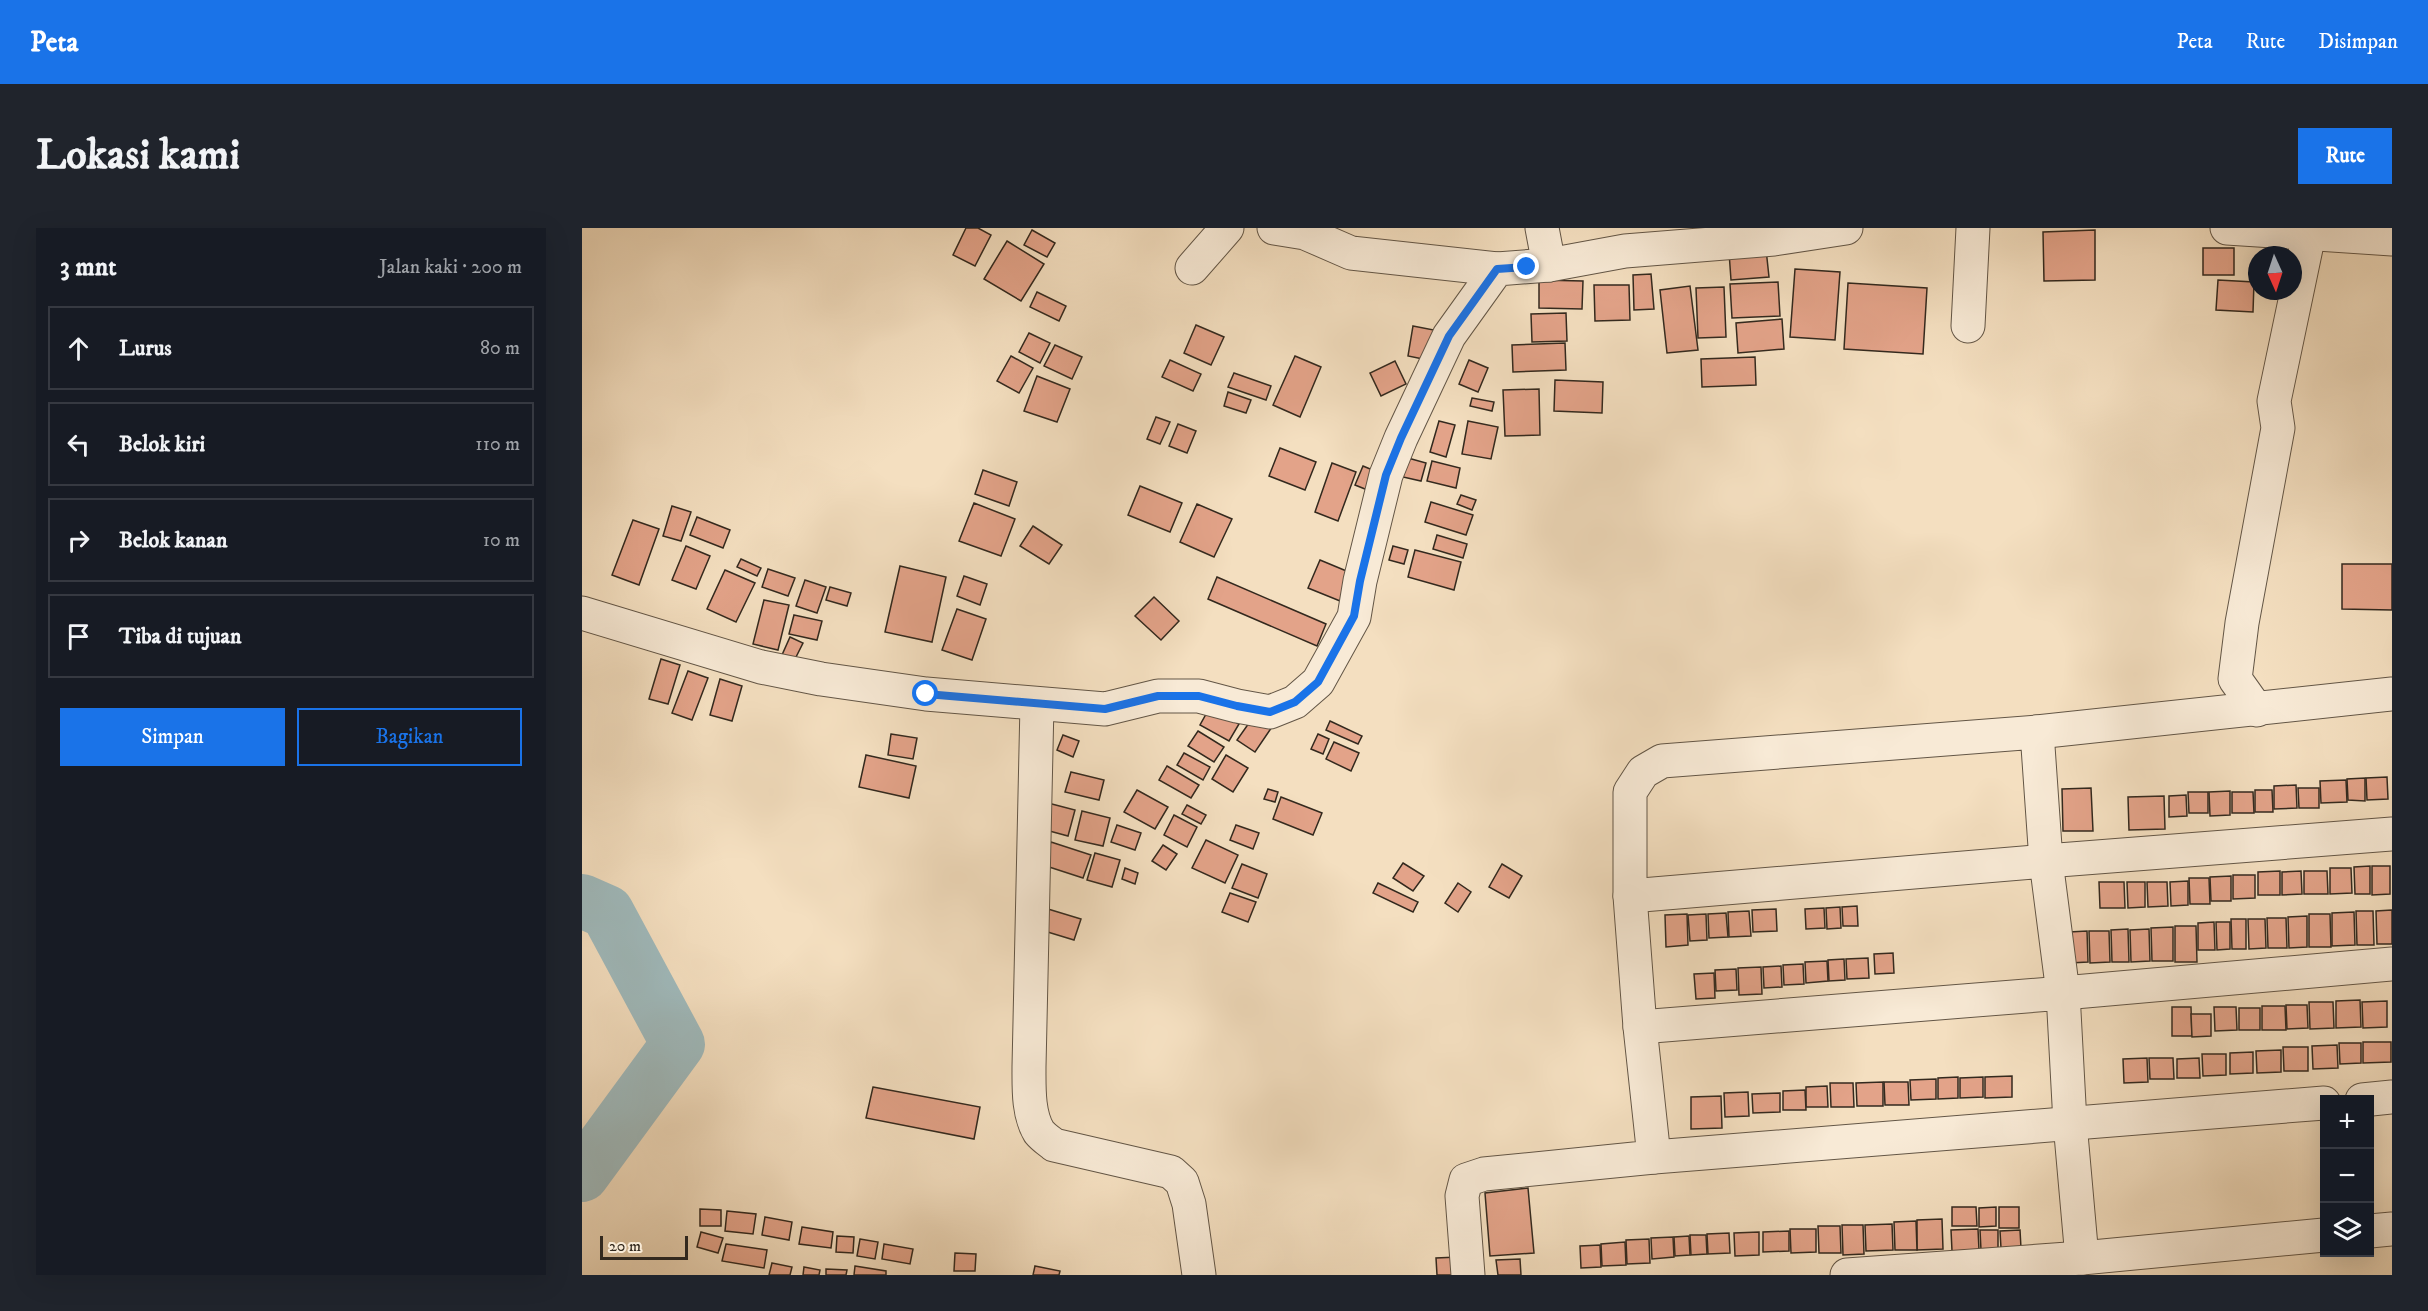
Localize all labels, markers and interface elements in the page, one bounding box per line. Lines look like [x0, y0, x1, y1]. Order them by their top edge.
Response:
text: Peta [30, 25, 78, 60]
text: Peta [2177, 29, 2213, 55]
text: Rute [2246, 29, 2285, 55]
text: Disimpan [2318, 29, 2398, 55]
button: Rute [2298, 128, 2392, 184]
text: Lokasi kami [36, 130, 240, 182]
north arrow [2248, 246, 2302, 300]
text: 3 mnt [60, 251, 117, 284]
route end [1513, 253, 1539, 279]
text: Jalan kaki · 200 m [379, 255, 522, 280]
icon: ahead [62, 332, 95, 365]
text: Lurus [119, 335, 172, 362]
text: 80 m [480, 336, 520, 361]
icon: left [62, 428, 95, 461]
text: Belok kiri [119, 431, 205, 458]
text: 110 m [475, 432, 520, 457]
icon: right [62, 524, 95, 557]
text: Belok kanan [119, 527, 227, 554]
text: 10 m [483, 528, 520, 553]
icon: arrive [62, 620, 95, 653]
text: Tiba di tujuan [119, 623, 241, 650]
route start [912, 680, 938, 706]
button: Simpan [60, 708, 285, 766]
button: Bagikan [297, 708, 522, 766]
map controls [2320, 1095, 2374, 1257]
button: + [2320, 1095, 2374, 1149]
button: − [2320, 1149, 2374, 1203]
button: layers [2320, 1203, 2374, 1257]
scale bar [600, 1233, 688, 1260]
text: 20 m [609, 1236, 641, 1256]

